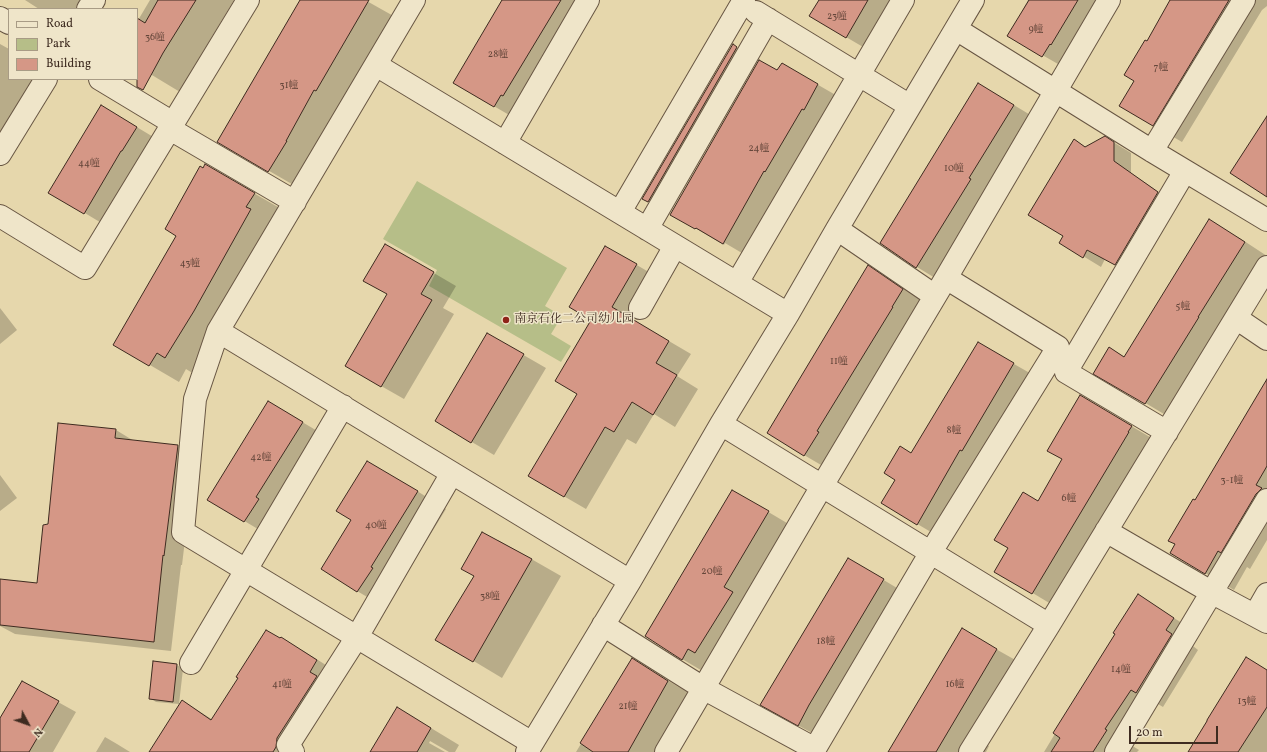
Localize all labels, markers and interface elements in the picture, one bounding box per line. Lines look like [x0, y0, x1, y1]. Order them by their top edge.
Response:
legend [8, 8, 138, 80]
house number: 23幢 [827, 11, 847, 23]
text: Road [46, 16, 73, 32]
house number: 9幢 [1028, 24, 1044, 36]
house number: 36幢 [145, 32, 165, 44]
text: Park [46, 36, 71, 52]
house number: 28幢 [488, 49, 508, 61]
text: Building [46, 56, 91, 72]
house number: 7幢 [1154, 62, 1168, 74]
house number: 31幢 [279, 80, 299, 92]
house number: 24幢 [748, 143, 770, 155]
house number: 44幢 [78, 158, 100, 170]
house number: 10幢 [944, 163, 964, 175]
house number: 43幢 [180, 258, 200, 270]
house number: 5幢 [1176, 301, 1190, 313]
place label: 南京石化二公司幼儿园 [514, 313, 634, 327]
marker: 南京石化二公司幼儿园 [501, 315, 511, 325]
house number: 11幢 [830, 356, 848, 368]
house number: 8幢 [946, 425, 962, 437]
house number: 42幢 [250, 452, 272, 464]
house number: 3-1幢 [1220, 475, 1244, 487]
house number: 6幢 [1061, 493, 1077, 505]
house number: 40幢 [365, 520, 387, 532]
house number: 20幢 [701, 566, 723, 578]
house number: 38幢 [480, 591, 500, 603]
house number: 18幢 [817, 636, 835, 648]
house number: 14幢 [1111, 664, 1131, 676]
house number: 41幢 [272, 679, 292, 691]
house number: 16幢 [946, 679, 964, 691]
house number: 13幢 [1237, 696, 1257, 708]
house number: 21幢 [618, 701, 638, 713]
north arrow [8, 704, 48, 744]
scale bar [1131, 718, 1220, 744]
text: N [29, 724, 46, 740]
text: 20 m [1136, 725, 1163, 741]

